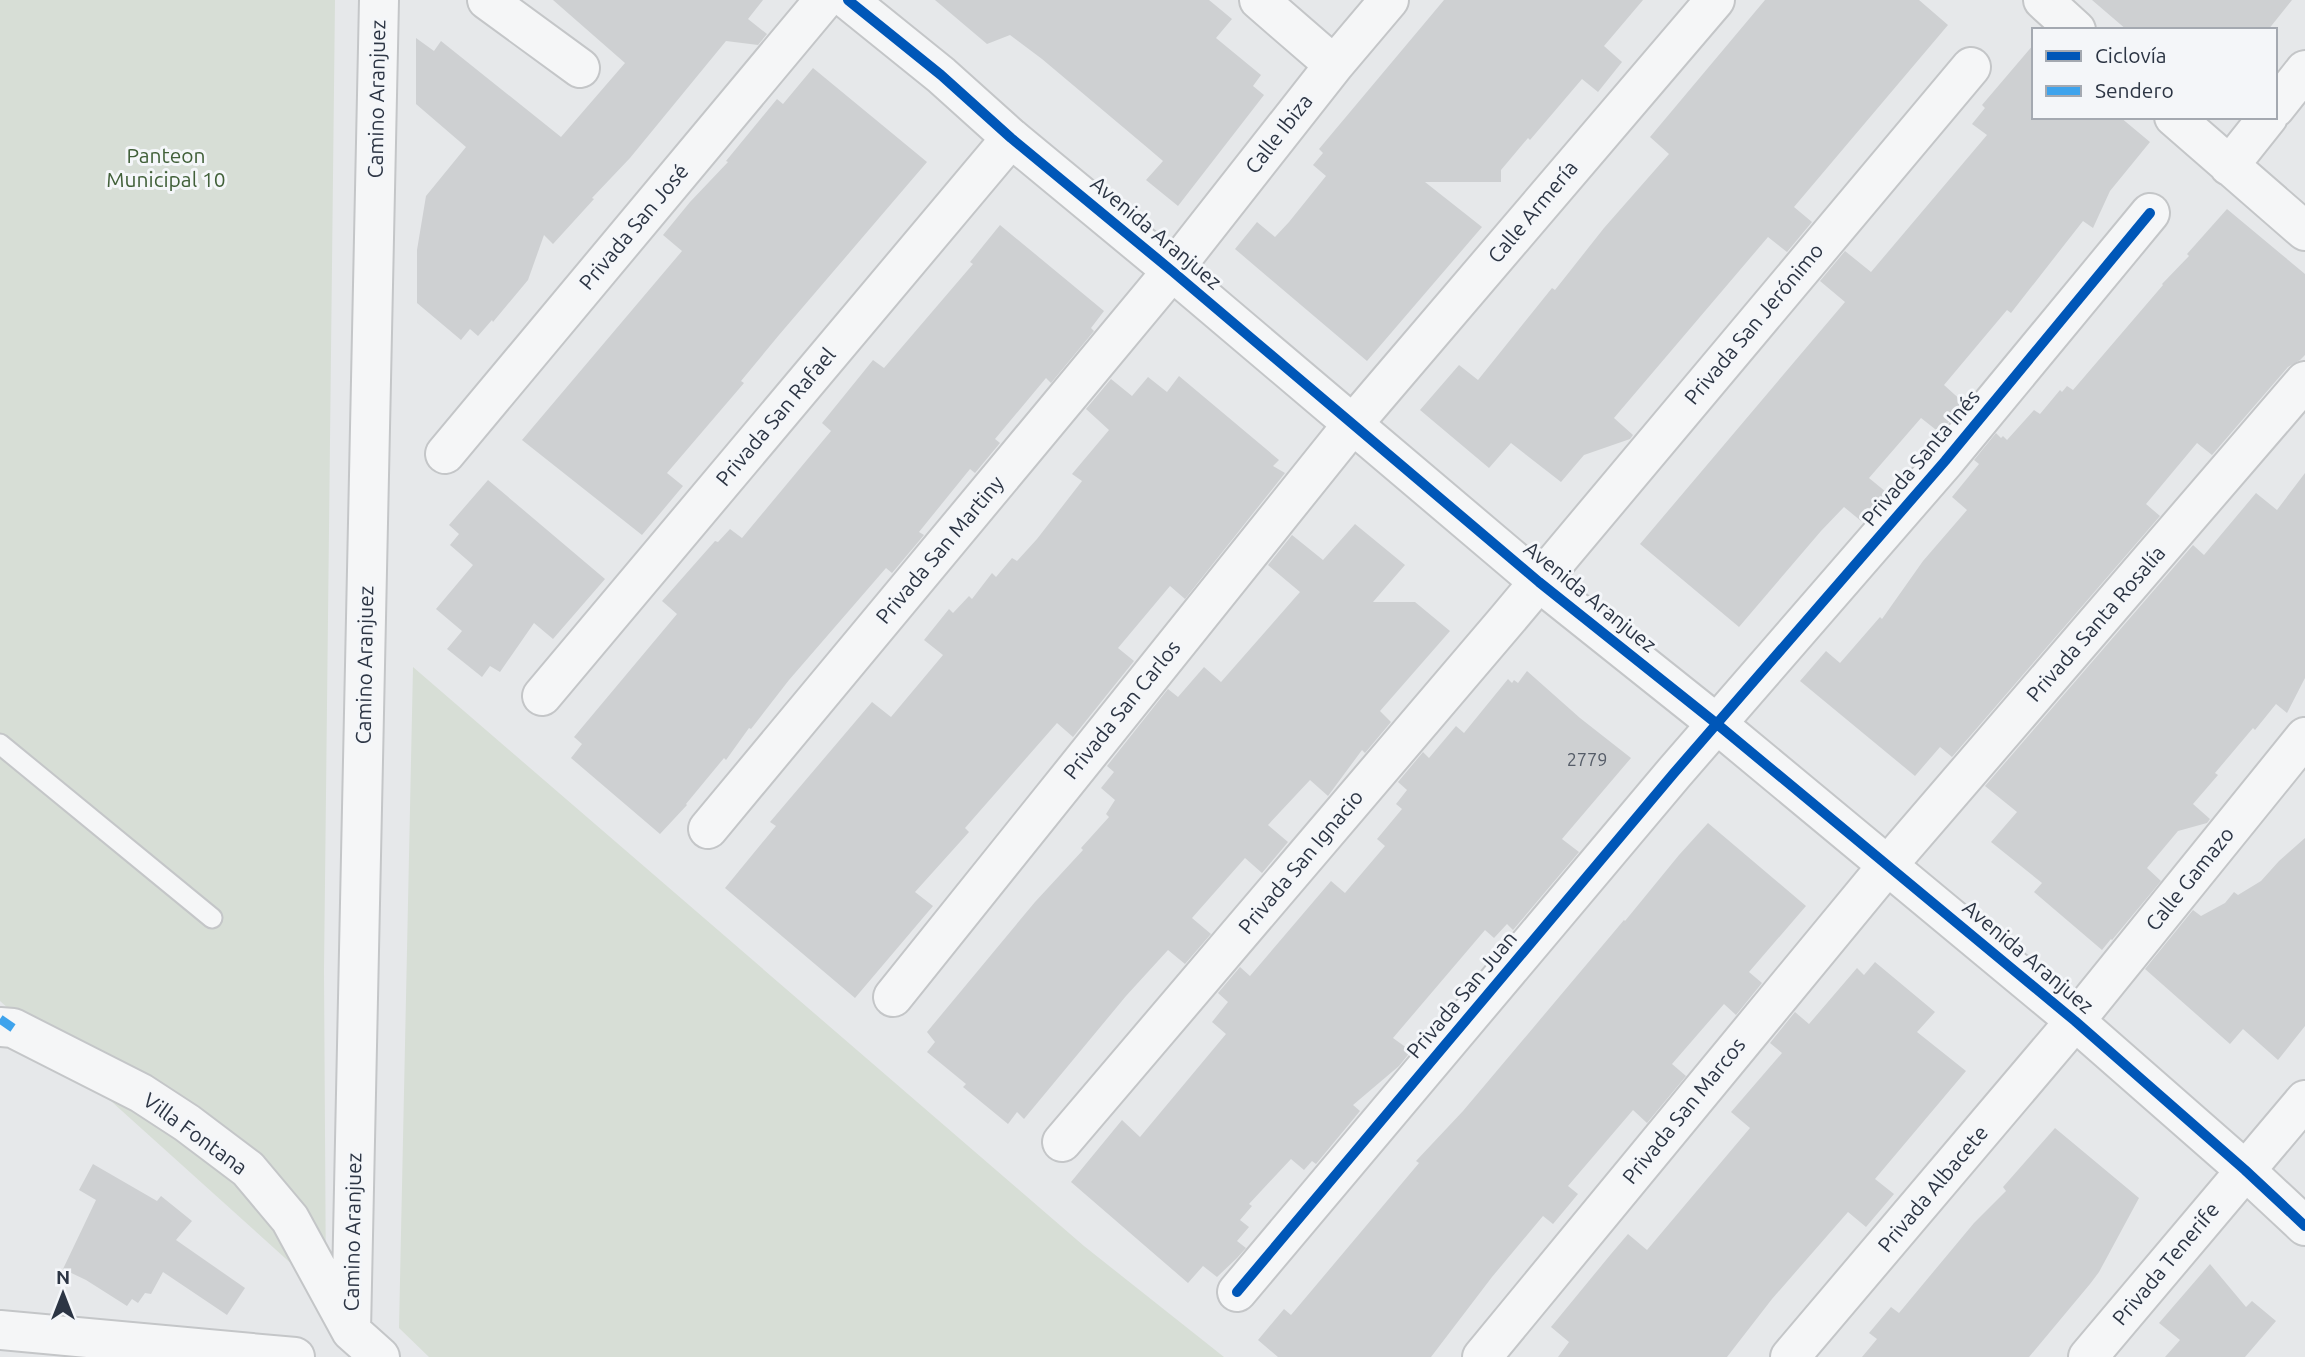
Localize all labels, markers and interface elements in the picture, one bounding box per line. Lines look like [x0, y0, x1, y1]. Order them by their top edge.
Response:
street label: Camino Aranjuez [363, 19, 389, 179]
legend [2032, 28, 2277, 119]
text: Ciclovía [2095, 43, 2167, 67]
text: Sendero [2095, 78, 2174, 102]
street label: Calle Ibiza [1240, 89, 1317, 178]
park label: Panteon Municipal 10 [106, 143, 226, 191]
street label: Calle Armería [1482, 155, 1582, 267]
street label: Privada San José [574, 159, 693, 294]
street label: Avenida Aranjuez [1087, 171, 1227, 294]
street label: Privada San Jerónimo [1679, 238, 1828, 409]
street label: Privada San Rafael [711, 342, 840, 490]
street label: Privada Santa Inés [1856, 384, 1984, 530]
street label: Privada San Martiny [870, 471, 1008, 628]
street label: Avenida Aranjuez [1520, 536, 1661, 657]
street label: Privada Santa Rosalía [2021, 540, 2169, 706]
street label: Camino Aranjuez [351, 585, 377, 745]
street label: Privada San Carlos [1058, 635, 1185, 784]
house number: 2779 [1567, 749, 1607, 769]
street label: Privada San Ignacio [1233, 785, 1367, 938]
street label: Calle Gamazo [2140, 822, 2238, 935]
street label: Avenida Aranjuez [1959, 895, 2099, 1018]
street label: Privada San Juan [1401, 926, 1521, 1063]
street label: Privada San Marcos [1617, 1032, 1750, 1188]
street label: Villa Fontana [139, 1087, 252, 1179]
street label: Privada Albacete [1872, 1120, 1992, 1257]
street label: Camino Aranjuez [339, 1152, 365, 1312]
street label: Privada Tenerife [2107, 1197, 2224, 1330]
north arrow [28, 1259, 98, 1329]
text: N [56, 1266, 70, 1288]

